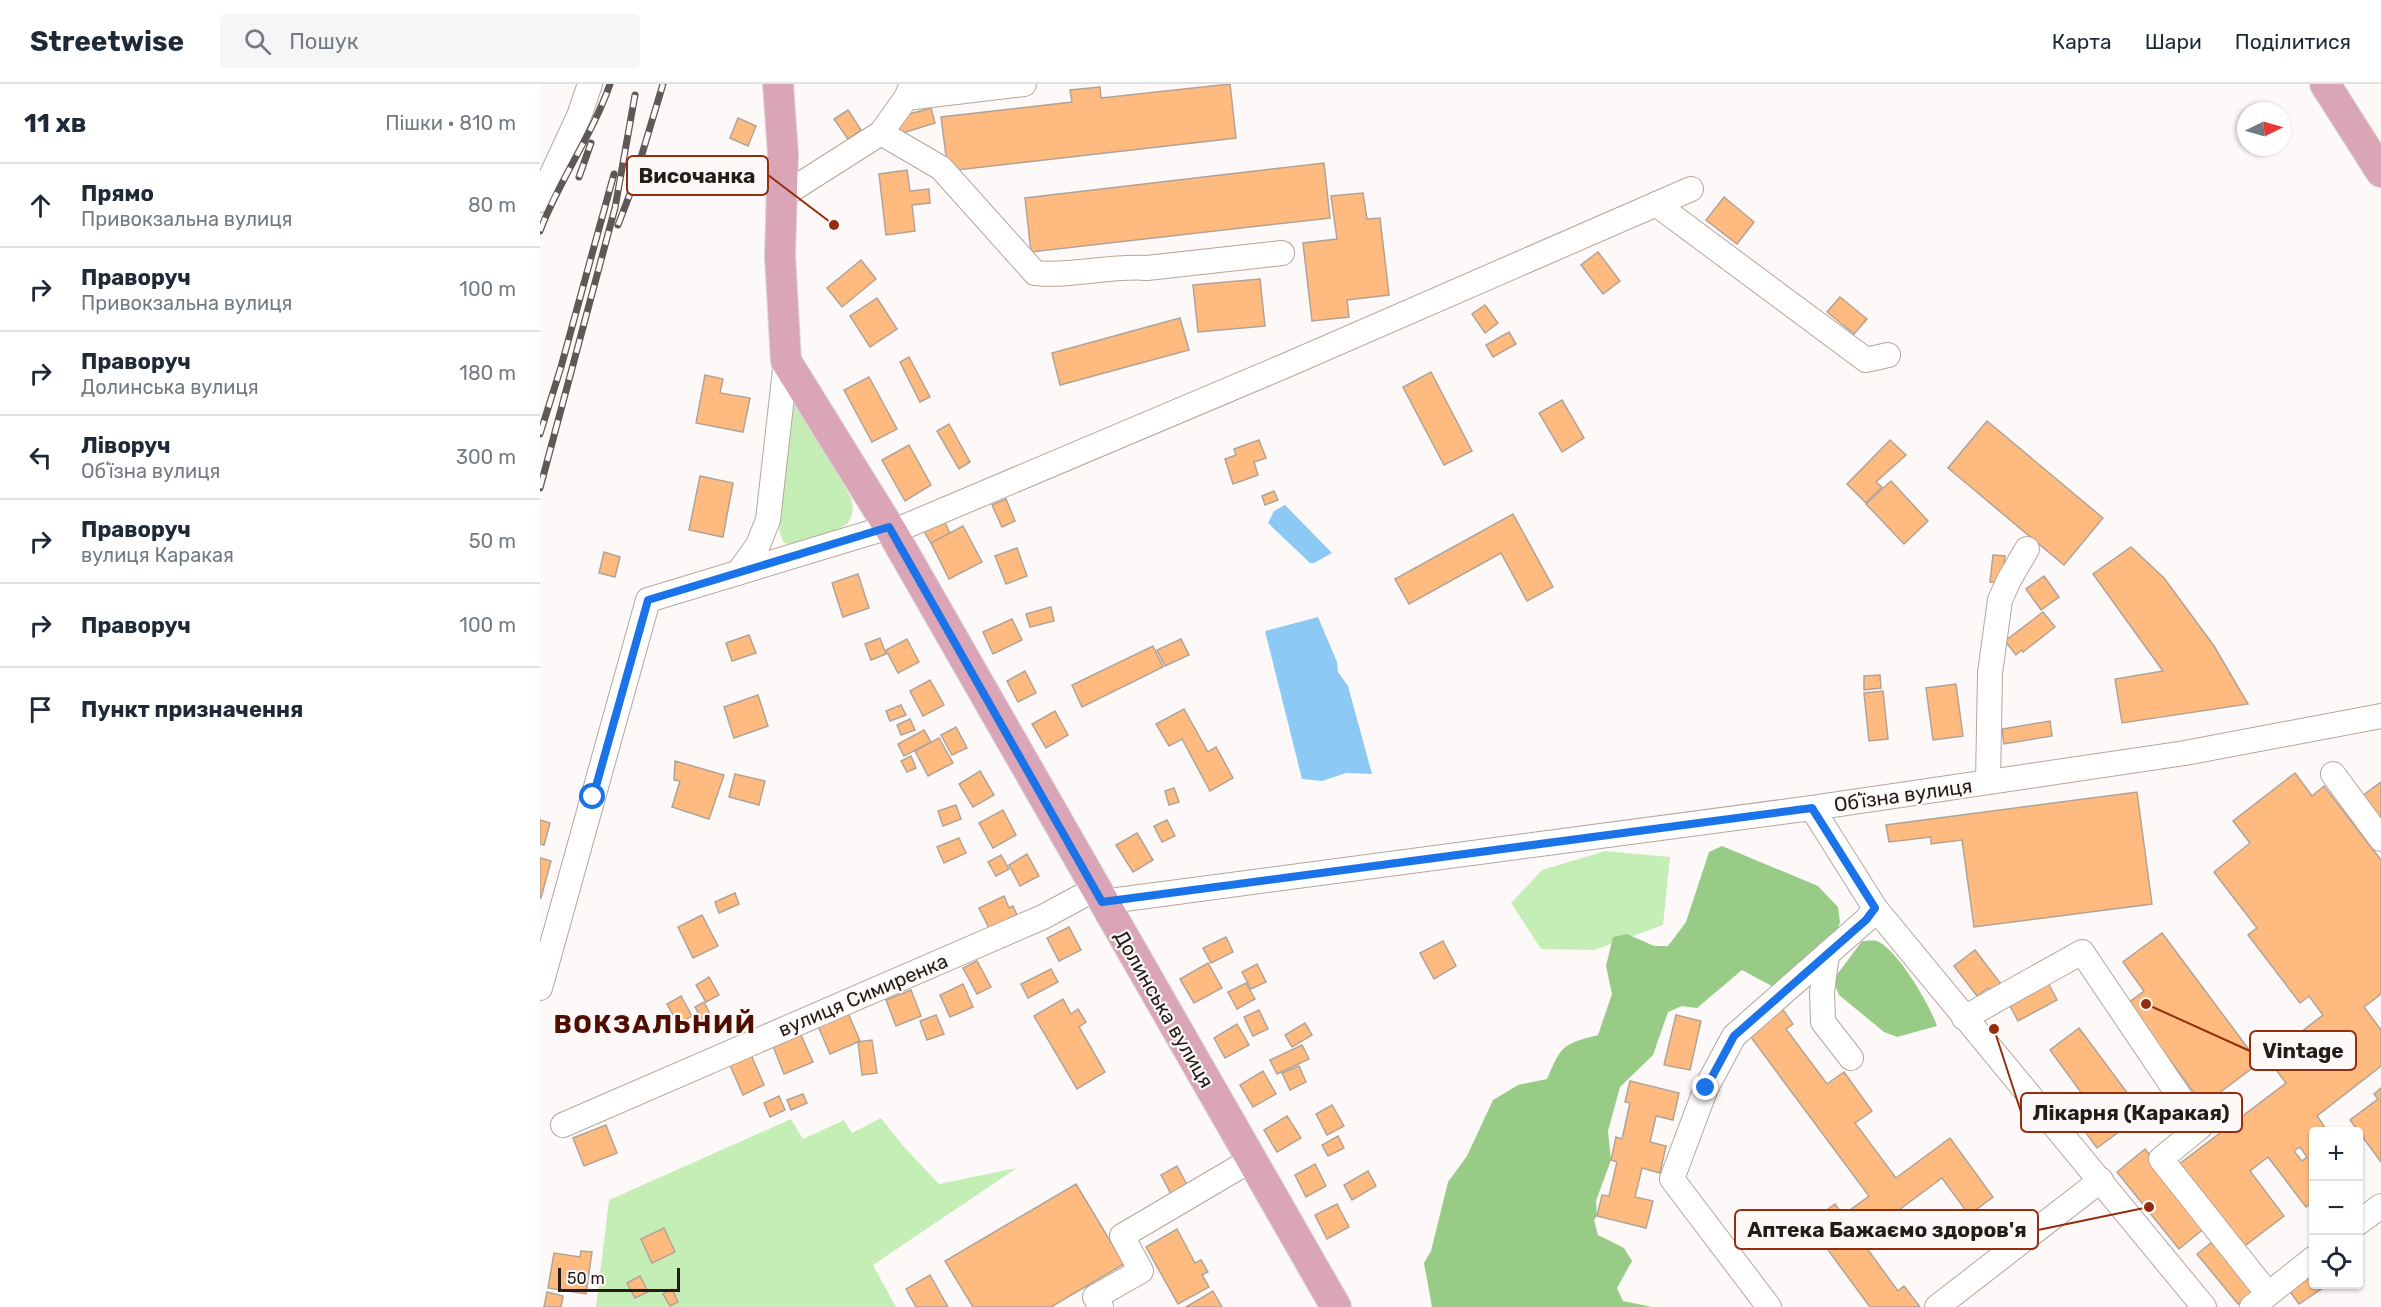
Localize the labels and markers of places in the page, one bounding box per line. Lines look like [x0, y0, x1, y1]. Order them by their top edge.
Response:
callout: Височанка [627, 156, 768, 195]
callout: Vintage [2250, 1031, 2356, 1070]
callout: Лікарня (Каракая) [2021, 1093, 2242, 1132]
callout: Аптека Бажаємо здоров'я [1735, 1210, 2038, 1249]

